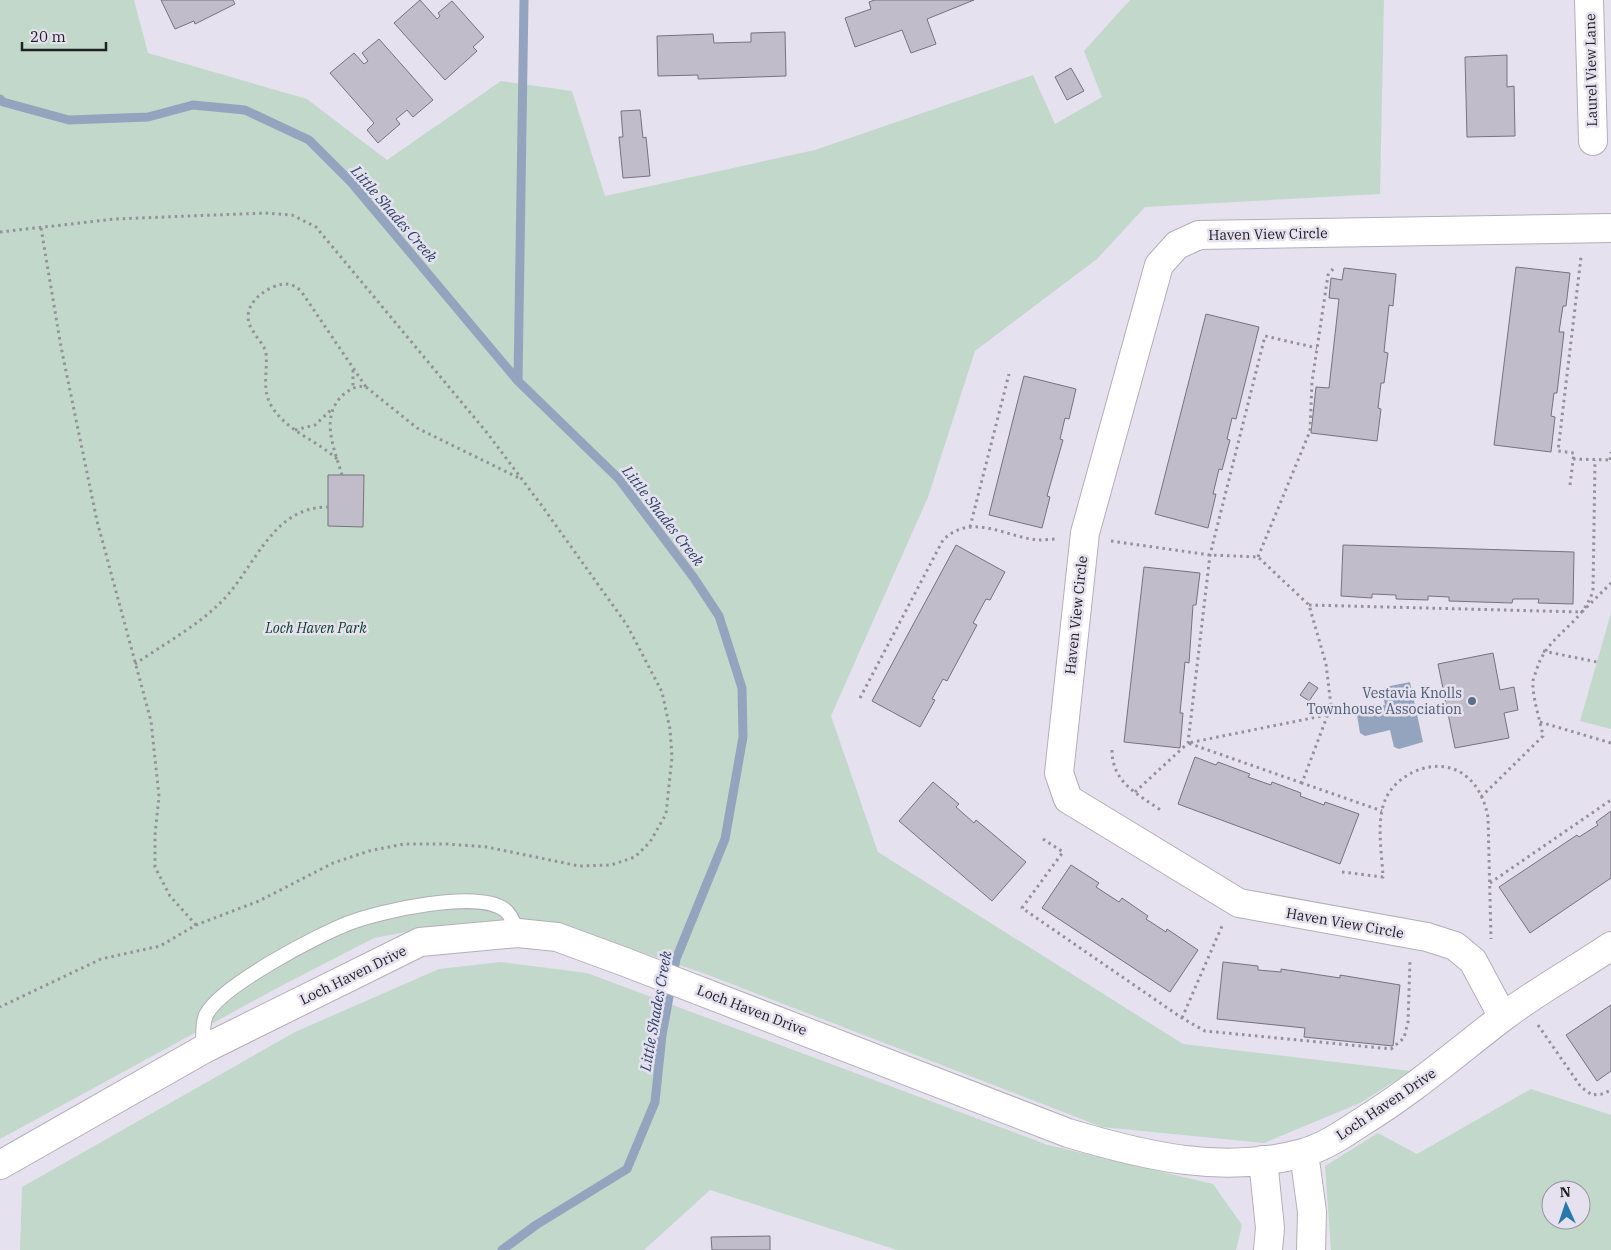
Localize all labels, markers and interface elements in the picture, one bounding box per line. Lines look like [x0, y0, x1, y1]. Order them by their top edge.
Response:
street label: Laurel View Lane [1581, 13, 1601, 127]
scale bar [22, 20, 106, 52]
text: 20 m [30, 27, 66, 46]
water label: Little Shades Creek [347, 161, 442, 266]
street label: Haven View Circle [1208, 224, 1328, 244]
water label: Little Shades Creek [618, 461, 708, 570]
street label: Haven View Circle [1061, 555, 1091, 675]
park label: Loch Haven Park [264, 619, 367, 637]
place label: Vestavia Knolls Townhouse Association [1306, 684, 1462, 718]
marker: Vestavia Knolls Townhouse Association [1466, 695, 1478, 707]
street label: Haven View Circle [1285, 904, 1405, 942]
street label: Loch Haven Drive [297, 941, 409, 1009]
water label: Little Shades Creek [635, 949, 675, 1074]
street label: Loch Haven Drive [694, 981, 810, 1039]
street label: Loch Haven Drive [1333, 1064, 1439, 1144]
north arrow [1541, 1180, 1591, 1230]
text: N [1559, 1183, 1571, 1201]

